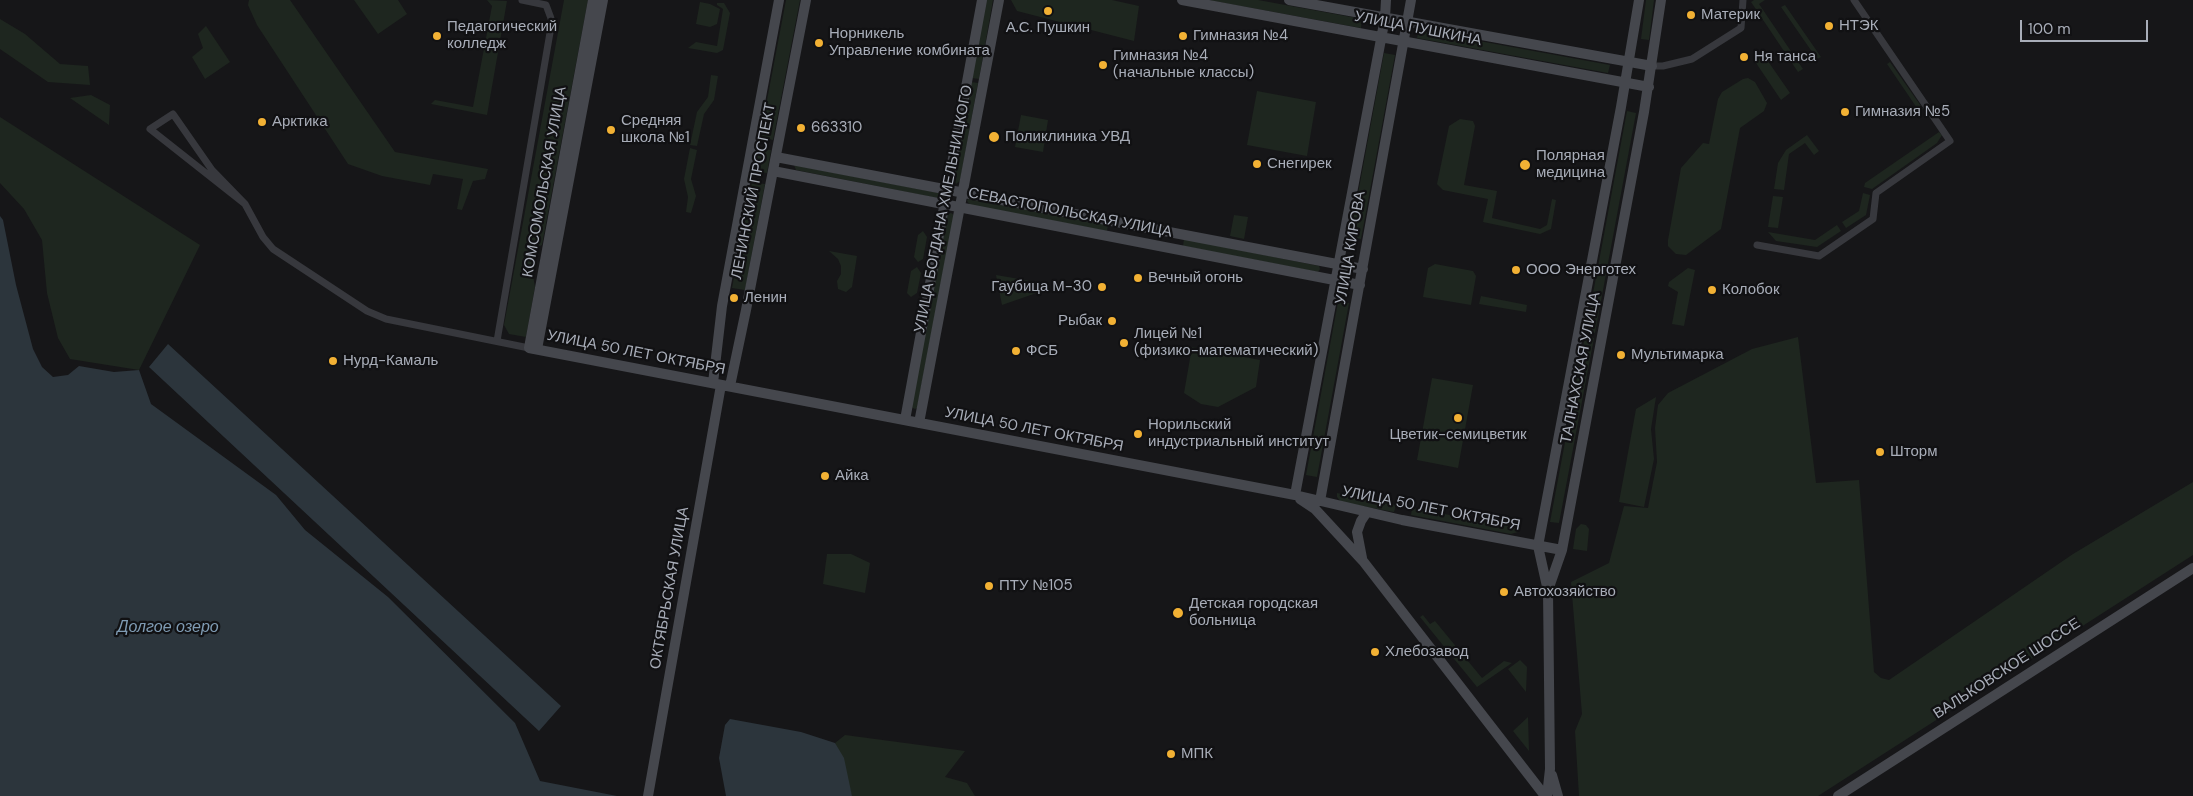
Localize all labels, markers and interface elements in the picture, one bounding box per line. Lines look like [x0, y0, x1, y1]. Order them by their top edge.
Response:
marker: А.С. Пушкин [1042, 5, 1054, 17]
place label: Материк [1701, 6, 1760, 24]
street label: УЛИЦА ПУШКИНА [1353, 8, 1483, 50]
marker: Материк [1685, 9, 1697, 21]
scale bar [2023, 10, 2150, 42]
place label: НТЭК [1839, 17, 1879, 35]
place label: Педагогический колледж [447, 18, 557, 53]
place label: А.С. Пушкин [1006, 19, 1090, 37]
text: 100 m [2028, 19, 2071, 39]
marker: НТЭК [1823, 20, 1835, 32]
place label: Норникель Управление комбината [829, 25, 990, 60]
place label: Гимназия №4 [1193, 27, 1288, 45]
marker: Педагогический колледж [431, 30, 443, 42]
marker: Гимназия №4 [1177, 30, 1189, 42]
marker: Норникель Управление комбината [813, 37, 825, 49]
place label: Гимназия №4 (начальные классы) [1113, 47, 1254, 82]
place label: Ня танса [1754, 48, 1816, 66]
marker: Ня танса [1738, 51, 1750, 63]
marker: Гимназия №4 (начальные классы) [1097, 59, 1109, 71]
street label: УЛИЦА БОГДАНА ХМЕЛЬНИЦКОГО [911, 83, 977, 335]
street label: КОМСОМОЛЬСКАЯ УЛИЦА [519, 85, 571, 279]
street label: ЛЕНИНСКИЙ ПРОСПЕКТ [728, 101, 780, 281]
place label: Гимназия №5 [1855, 103, 1950, 121]
marker: Гимназия №5 [1839, 106, 1851, 118]
place label: Средняя школа №1 [621, 112, 690, 147]
place label: Арктика [272, 113, 328, 131]
marker: Арктика [256, 116, 268, 128]
place label: 663310 [811, 119, 862, 137]
marker: 663310 [795, 122, 807, 134]
marker: Средняя школа №1 [605, 124, 617, 136]
place label: Поликлиника УВД [1005, 128, 1130, 146]
marker: Поликлиника УВД [987, 130, 1001, 144]
place label: Полярная медицина [1536, 147, 1605, 182]
place label: Снегирек [1267, 155, 1332, 173]
marker: Снегирек [1251, 158, 1263, 170]
marker: Полярная медицина [1518, 158, 1532, 172]
street label: СЕВАСТОПОЛЬСКАЯ УЛИЦА [967, 184, 1173, 242]
street label: УЛИЦА КИРОВА [1332, 190, 1370, 306]
place label: ООО Энерготех [1526, 261, 1636, 279]
marker: ООО Энерготех [1510, 264, 1522, 276]
place label: Вечный огонь [1148, 269, 1243, 287]
marker: Вечный огонь [1132, 272, 1144, 284]
place label: Гаубица М-30 [991, 278, 1092, 296]
marker: Гаубица М-30 [1096, 281, 1108, 293]
place label: Колобок [1722, 281, 1780, 299]
marker: Колобок [1706, 284, 1718, 296]
place label: Ленин [744, 289, 787, 307]
street label: ТАЛНАХСКАЯ УЛИЦА [1557, 291, 1605, 445]
marker: Ленин [728, 292, 740, 304]
place label: Рыбак [1058, 312, 1102, 330]
marker: Рыбак [1106, 315, 1118, 327]
place label: Лицей №1 (физико-математический) [1134, 325, 1318, 360]
street label: УЛИЦА 50 ЛЕТ ОКТЯБРЯ [545, 327, 727, 379]
marker: Лицей №1 (физико-математический) [1118, 337, 1130, 349]
place label: ФСБ [1026, 342, 1058, 360]
marker: ФСБ [1010, 345, 1022, 357]
place label: Мультимарка [1631, 346, 1724, 364]
marker: Мультимарка [1615, 349, 1627, 361]
place label: Нурд-Камаль [343, 352, 438, 370]
marker: Нурд-Камаль [327, 355, 339, 367]
street label: УЛИЦА 50 ЛЕТ ОКТЯБРЯ [943, 404, 1125, 456]
marker: Цветик-семицветик [1452, 412, 1464, 424]
place label: Норильский индустриальный институт [1148, 416, 1329, 451]
place label: Цветик-семицветик [1389, 426, 1527, 444]
marker: Норильский индустриальный институт [1132, 428, 1144, 440]
place label: Шторм [1890, 443, 1937, 461]
marker: Шторм [1874, 446, 1886, 458]
place label: Айка [835, 467, 869, 485]
marker: Айка [819, 470, 831, 482]
street label: УЛИЦА 50 ЛЕТ ОКТЯБРЯ [1340, 483, 1522, 535]
street label: ОКТЯБРЬСКАЯ УЛИЦА [647, 505, 693, 671]
place label: ПТУ №105 [999, 577, 1073, 595]
marker: ПТУ №105 [983, 580, 995, 592]
place label: Автохозяйство [1514, 583, 1616, 601]
marker: Автохозяйство [1498, 586, 1510, 598]
place label: Детская городская больница [1189, 595, 1318, 630]
marker: Детская городская больница [1171, 606, 1185, 620]
street label: ВАЛЬКОВСКОЕ ШОССЕ [1930, 615, 2084, 723]
water label: Долгое озеро [117, 618, 219, 638]
place label: Хлебозавод [1385, 643, 1468, 661]
marker: Хлебозавод [1369, 646, 1381, 658]
place label: МПК [1181, 745, 1213, 763]
marker: МПК [1165, 748, 1177, 760]

